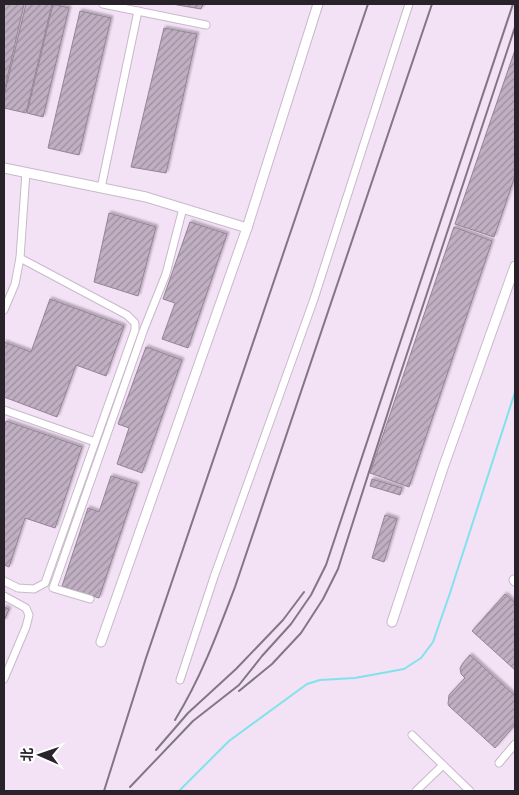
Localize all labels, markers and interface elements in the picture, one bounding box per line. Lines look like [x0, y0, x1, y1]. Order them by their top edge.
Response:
north arrow [15, 730, 65, 780]
text: 北 [18, 747, 35, 762]

